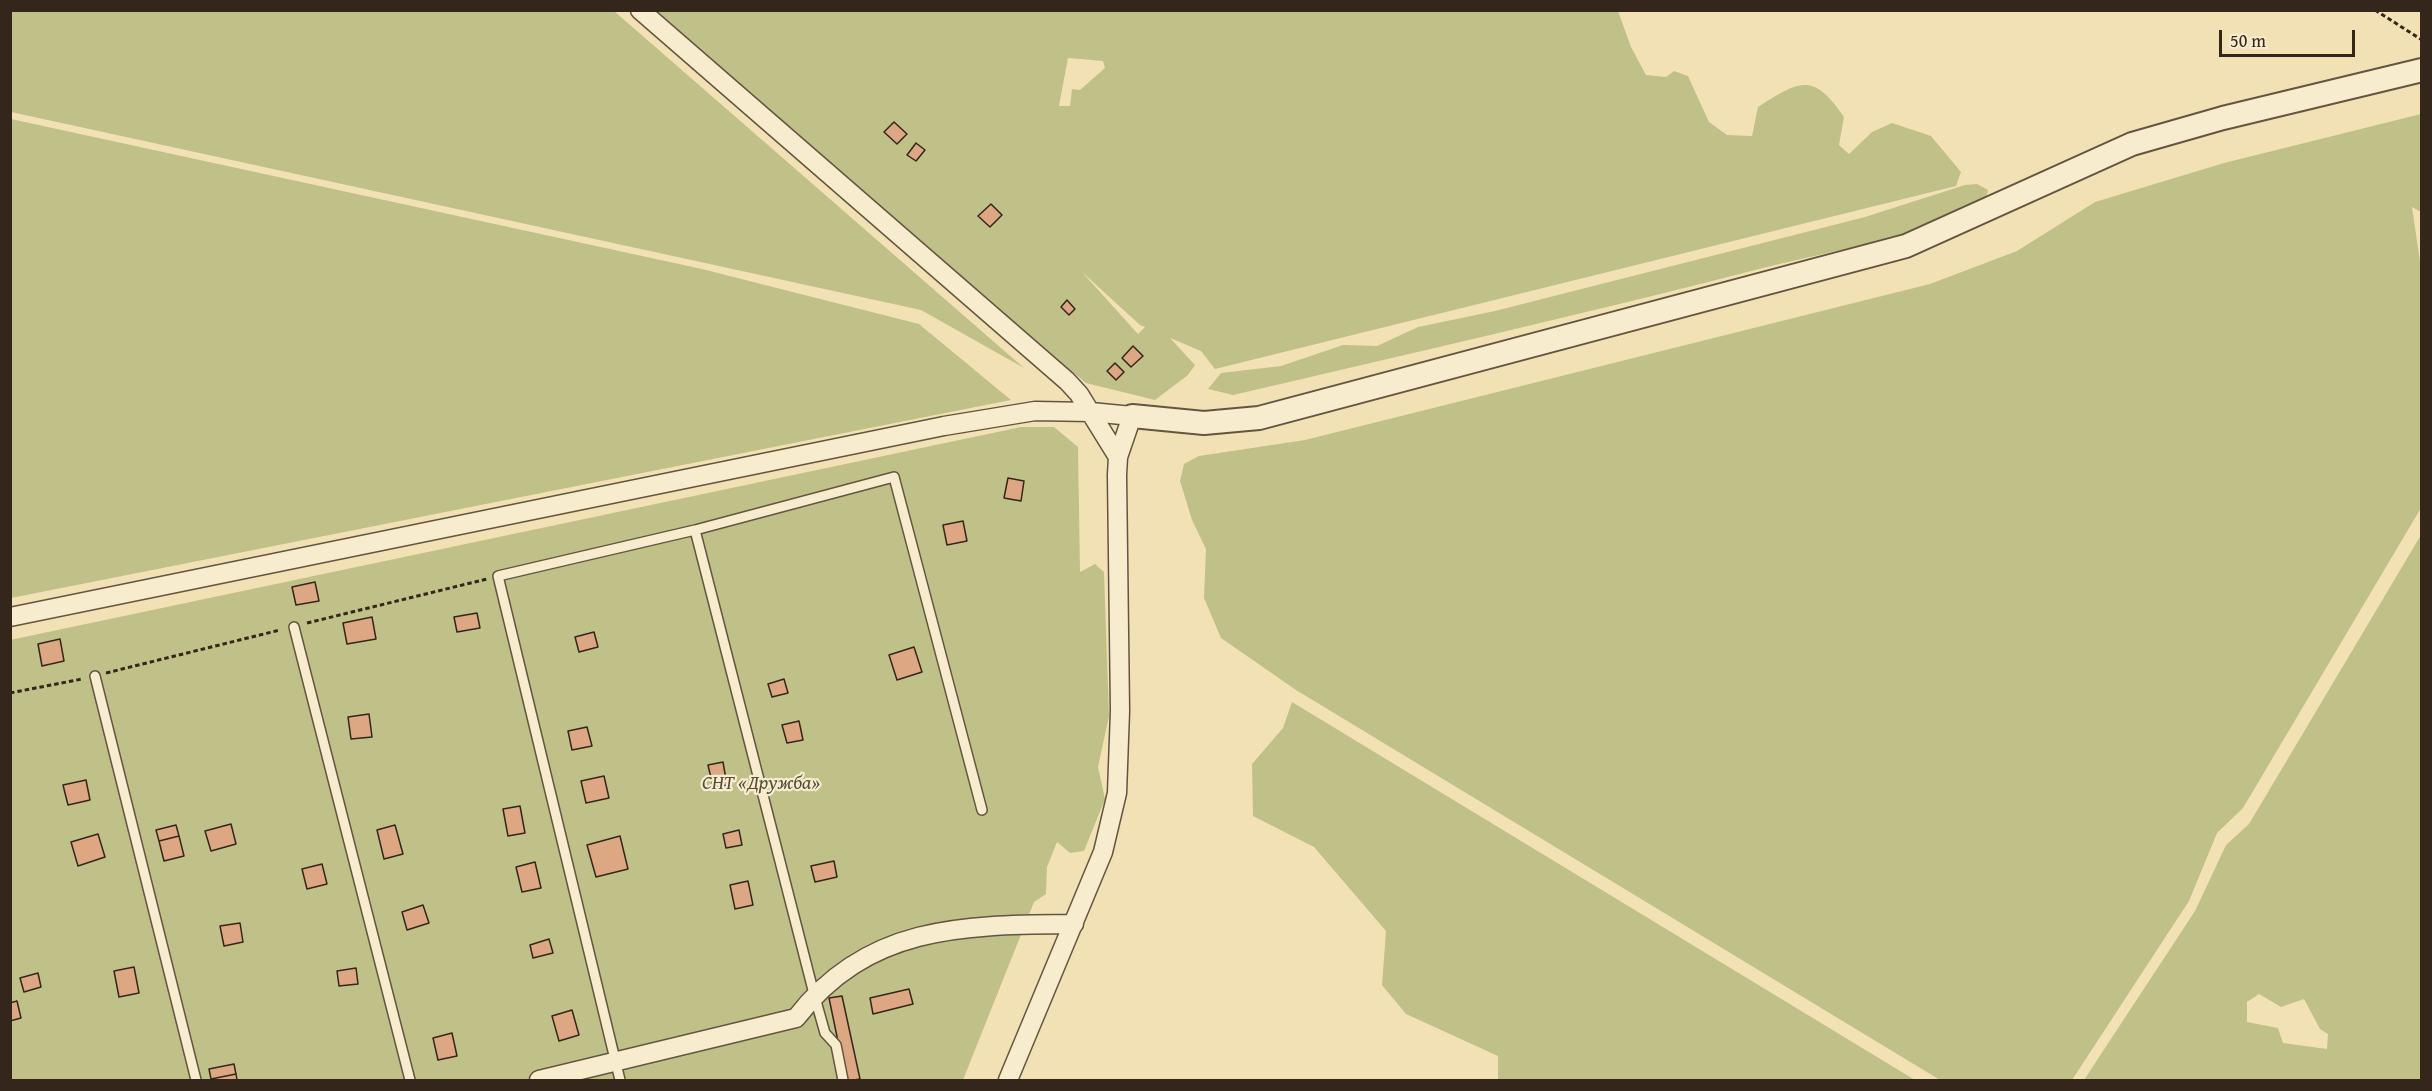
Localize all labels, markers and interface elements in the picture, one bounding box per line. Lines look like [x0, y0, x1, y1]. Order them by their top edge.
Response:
scale bar [2222, 18, 2358, 56]
text: 50 m [2230, 27, 2266, 54]
park label: СНТ «Дружба» [702, 772, 820, 796]

